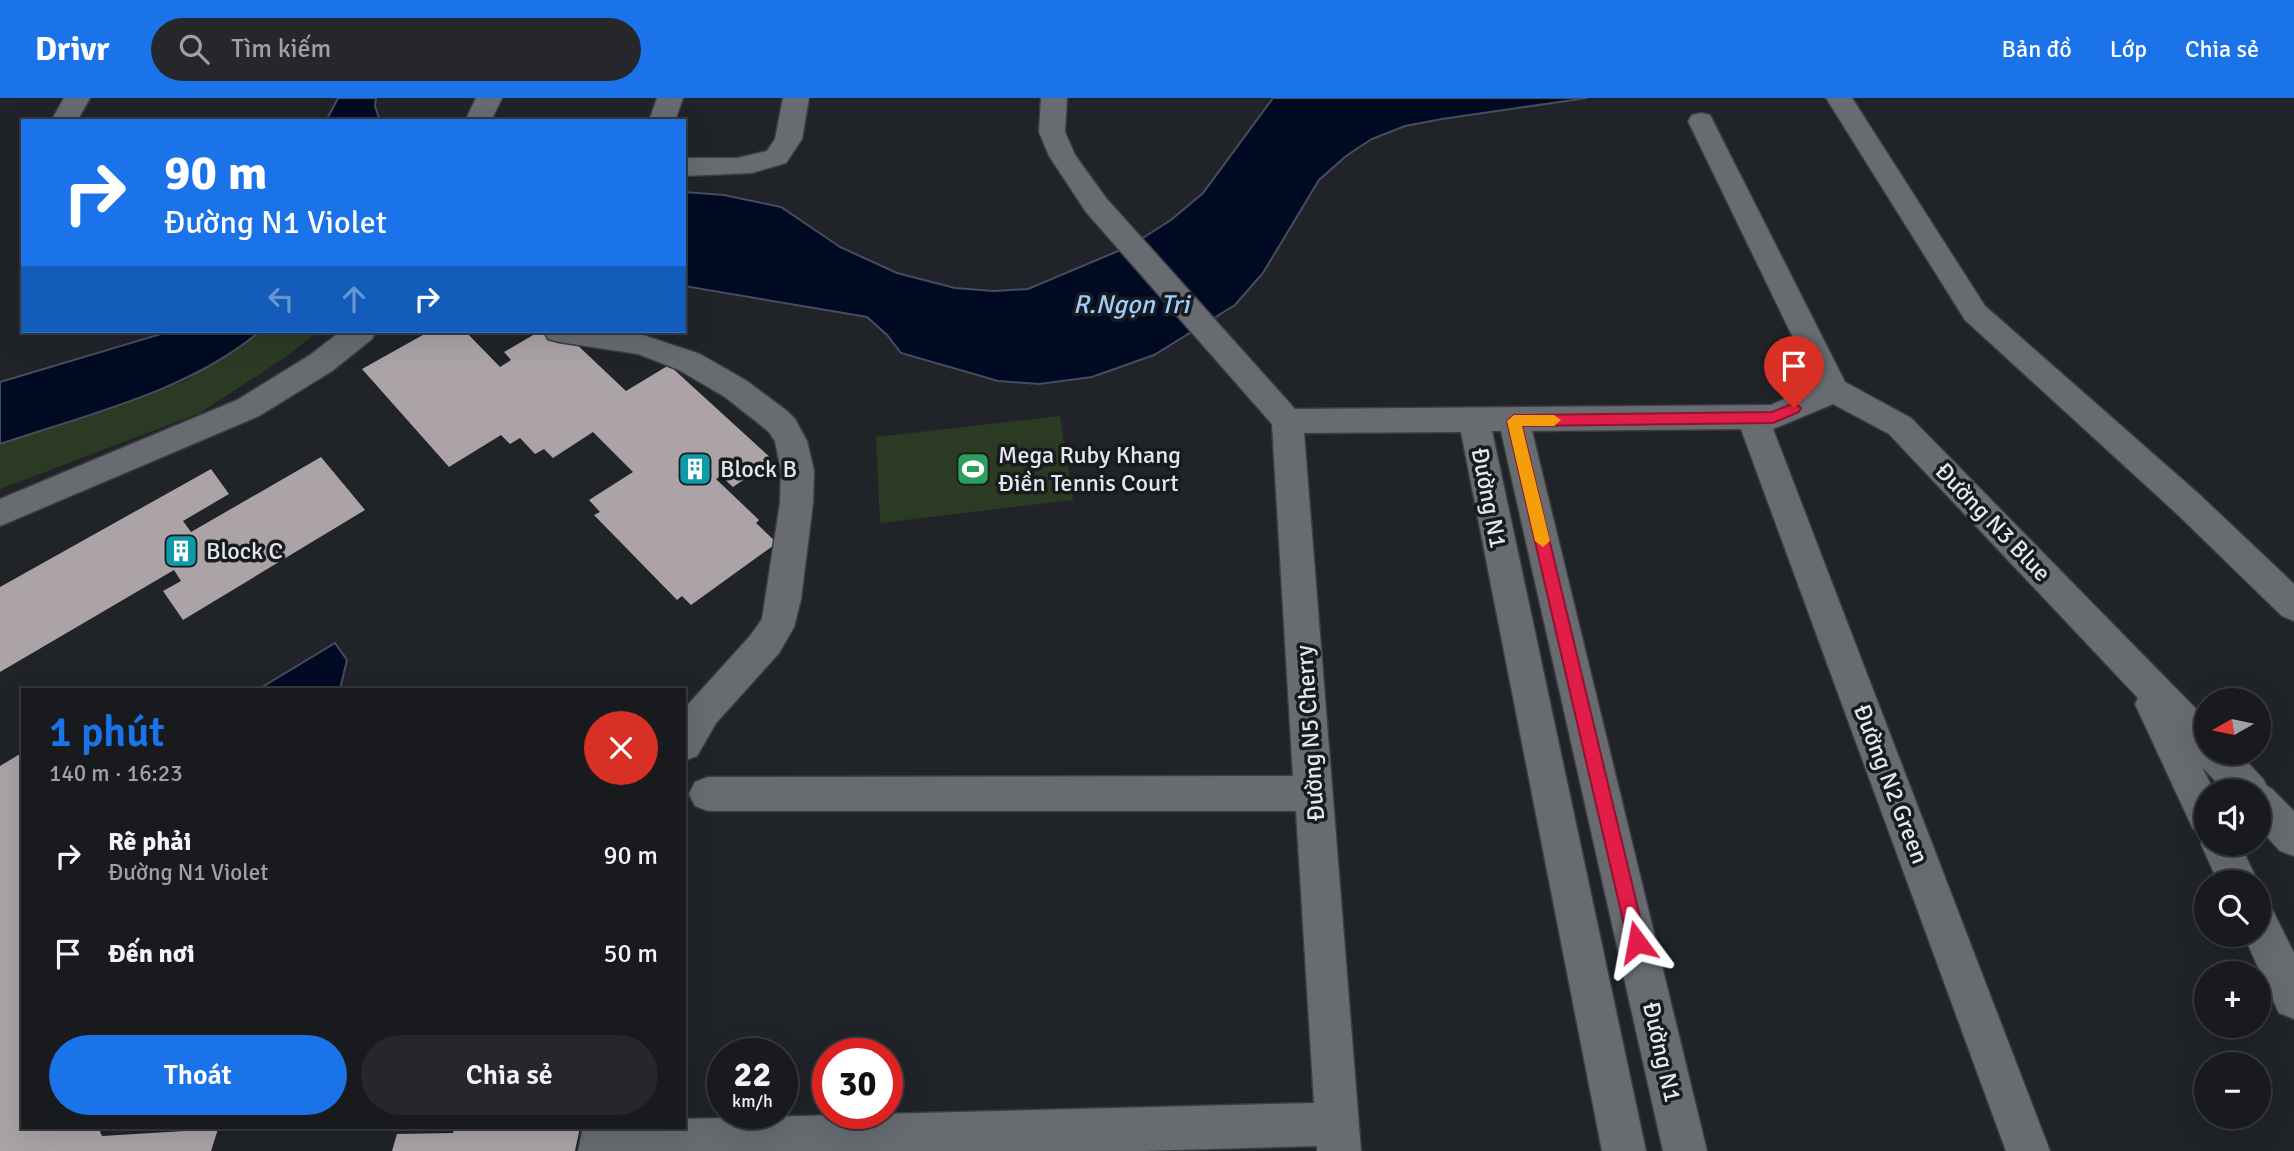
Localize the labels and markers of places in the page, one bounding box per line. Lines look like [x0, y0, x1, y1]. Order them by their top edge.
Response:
pin [1764, 336, 1824, 408]
place label: Mega Ruby Khang Điền Tennis Court [998, 440, 1181, 498]
building icon: Block B [676, 450, 714, 488]
sports icon: Mega Ruby Khang Điền Tennis Court [954, 450, 992, 488]
place label: Block B [720, 454, 797, 484]
building icon: Block C [162, 532, 200, 570]
place label: Block C [206, 536, 283, 566]

